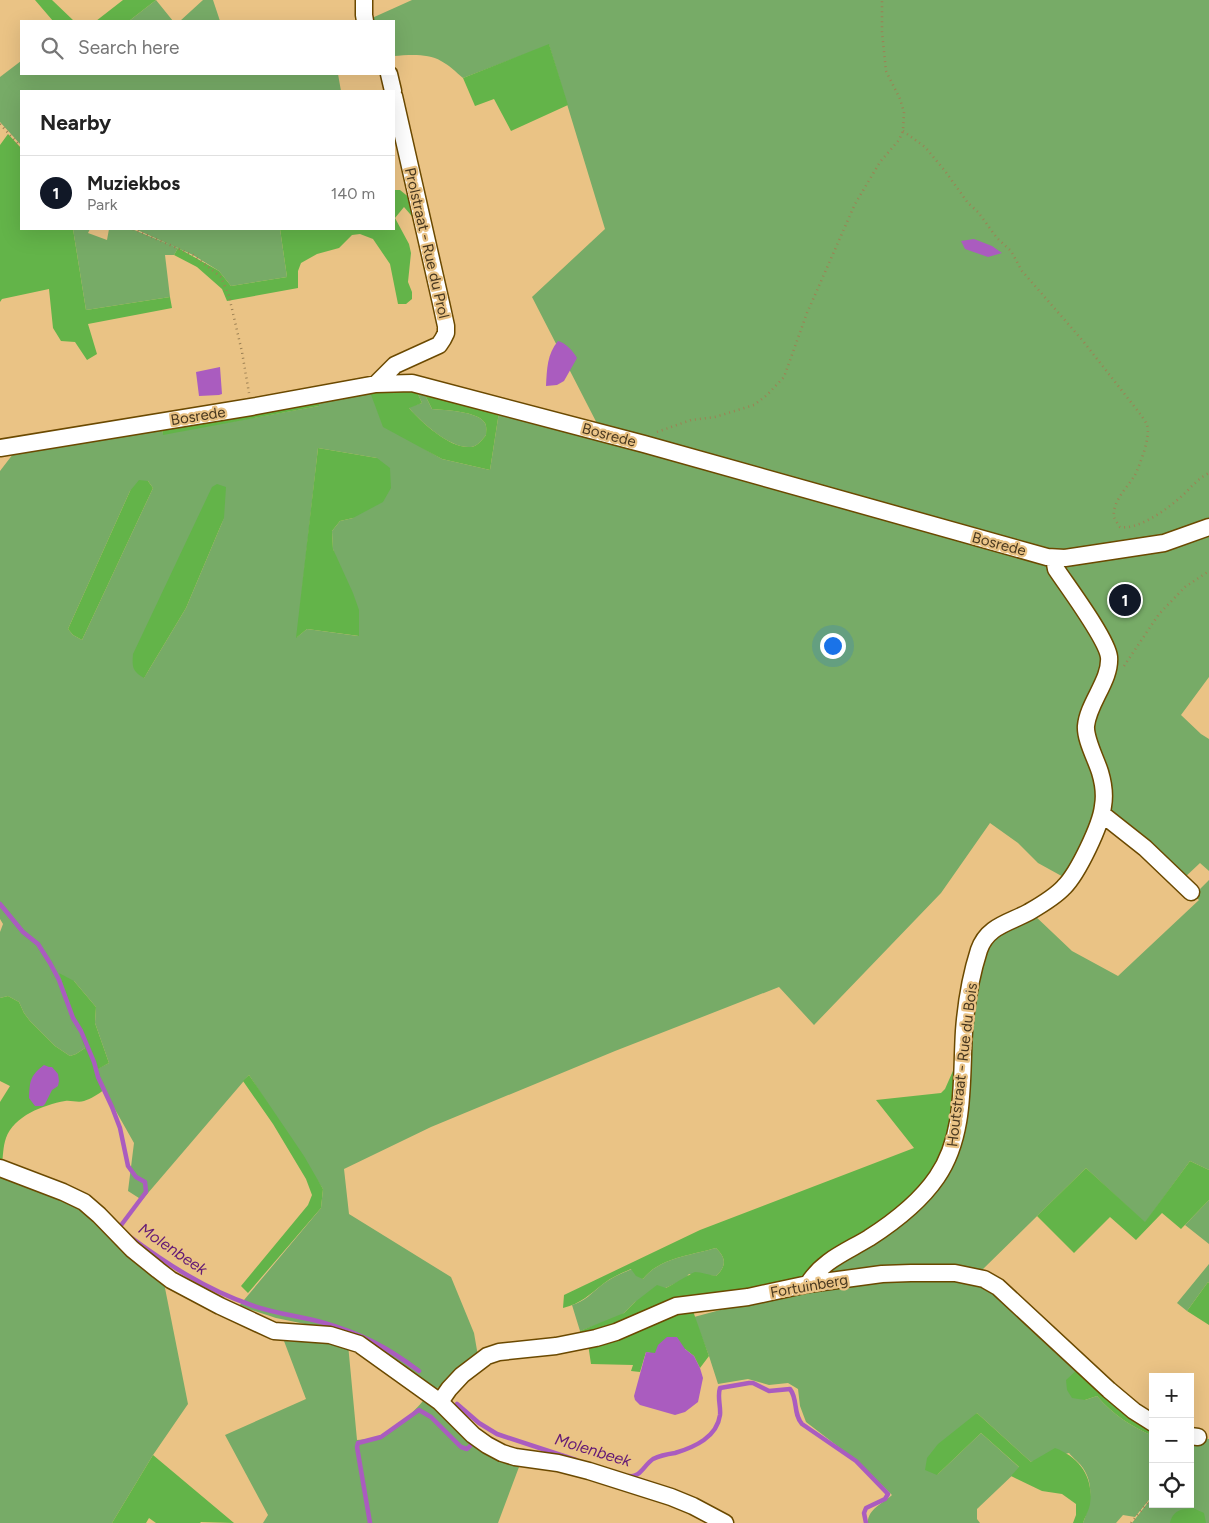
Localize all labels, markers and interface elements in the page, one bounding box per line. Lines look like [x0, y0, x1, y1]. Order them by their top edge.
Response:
search box [20, 20, 395, 75]
icon: search [38, 34, 66, 62]
text: Search here [78, 36, 180, 59]
text: Nearby [40, 110, 111, 135]
street label: Prolstraat - Rue du Prol [401, 166, 453, 320]
text: Muziekbos [87, 172, 180, 195]
text: 1 [53, 184, 59, 203]
text: 140 m [331, 184, 375, 203]
text: Park [87, 195, 117, 214]
street label: Bosrede [169, 403, 227, 429]
street label: Bosrede [580, 419, 638, 451]
street label: Bosrede [970, 528, 1028, 560]
pin: 1 [1109, 581, 1141, 619]
your location [820, 633, 846, 659]
street label: Houtstraat - Rue du Bois [943, 982, 981, 1148]
water label: Molenbeek [135, 1219, 212, 1280]
street label: Fortuinberg [769, 1270, 849, 1302]
map controls [1149, 1373, 1194, 1508]
button: + [1149, 1373, 1194, 1418]
button: − [1149, 1418, 1194, 1463]
water label: Molenbeek [553, 1429, 635, 1471]
button: locate [1149, 1463, 1194, 1508]

